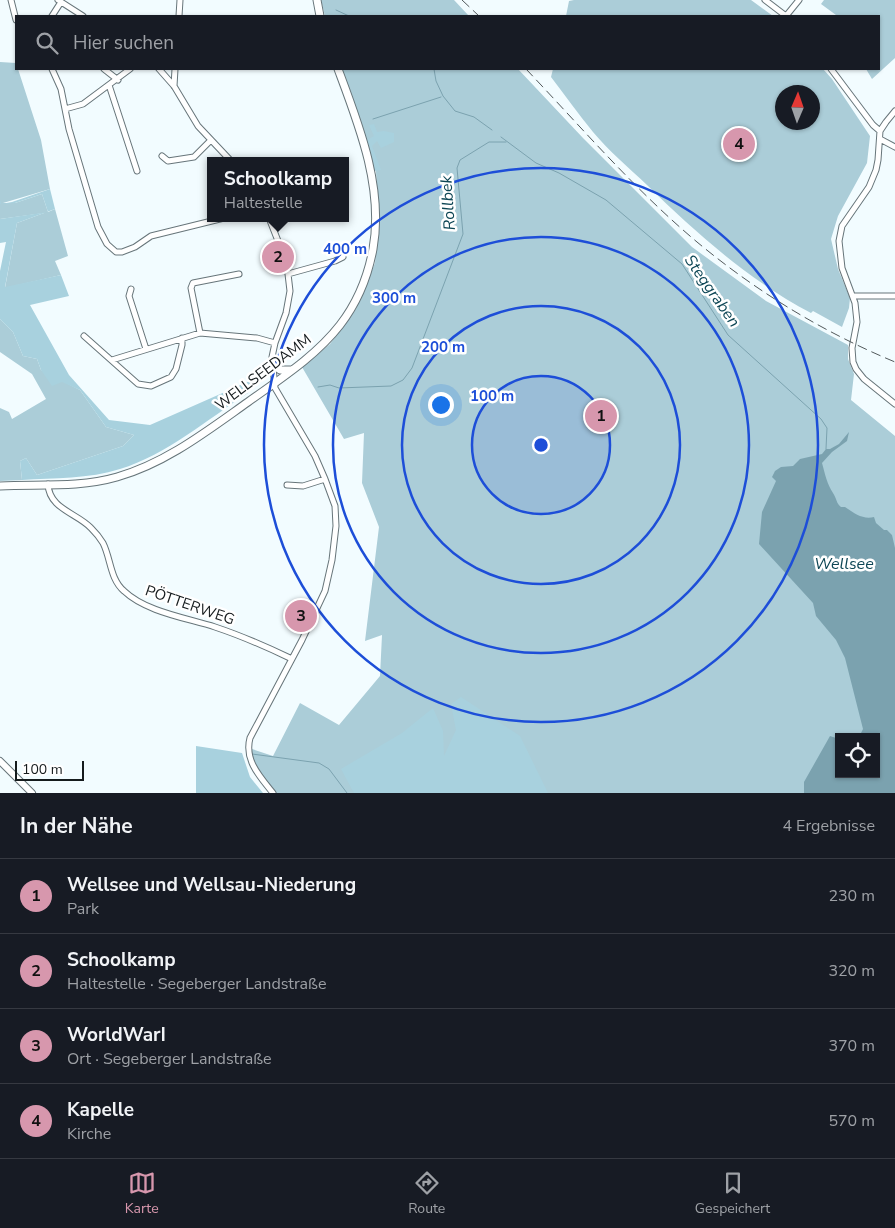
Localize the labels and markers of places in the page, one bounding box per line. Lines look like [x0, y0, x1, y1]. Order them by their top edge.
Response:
pin: 4 [723, 125, 755, 163]
pin: 2 [262, 238, 294, 276]
pin: 1 [585, 397, 617, 435]
centre of rings [532, 436, 550, 454]
pin: 3 [285, 597, 317, 635]

